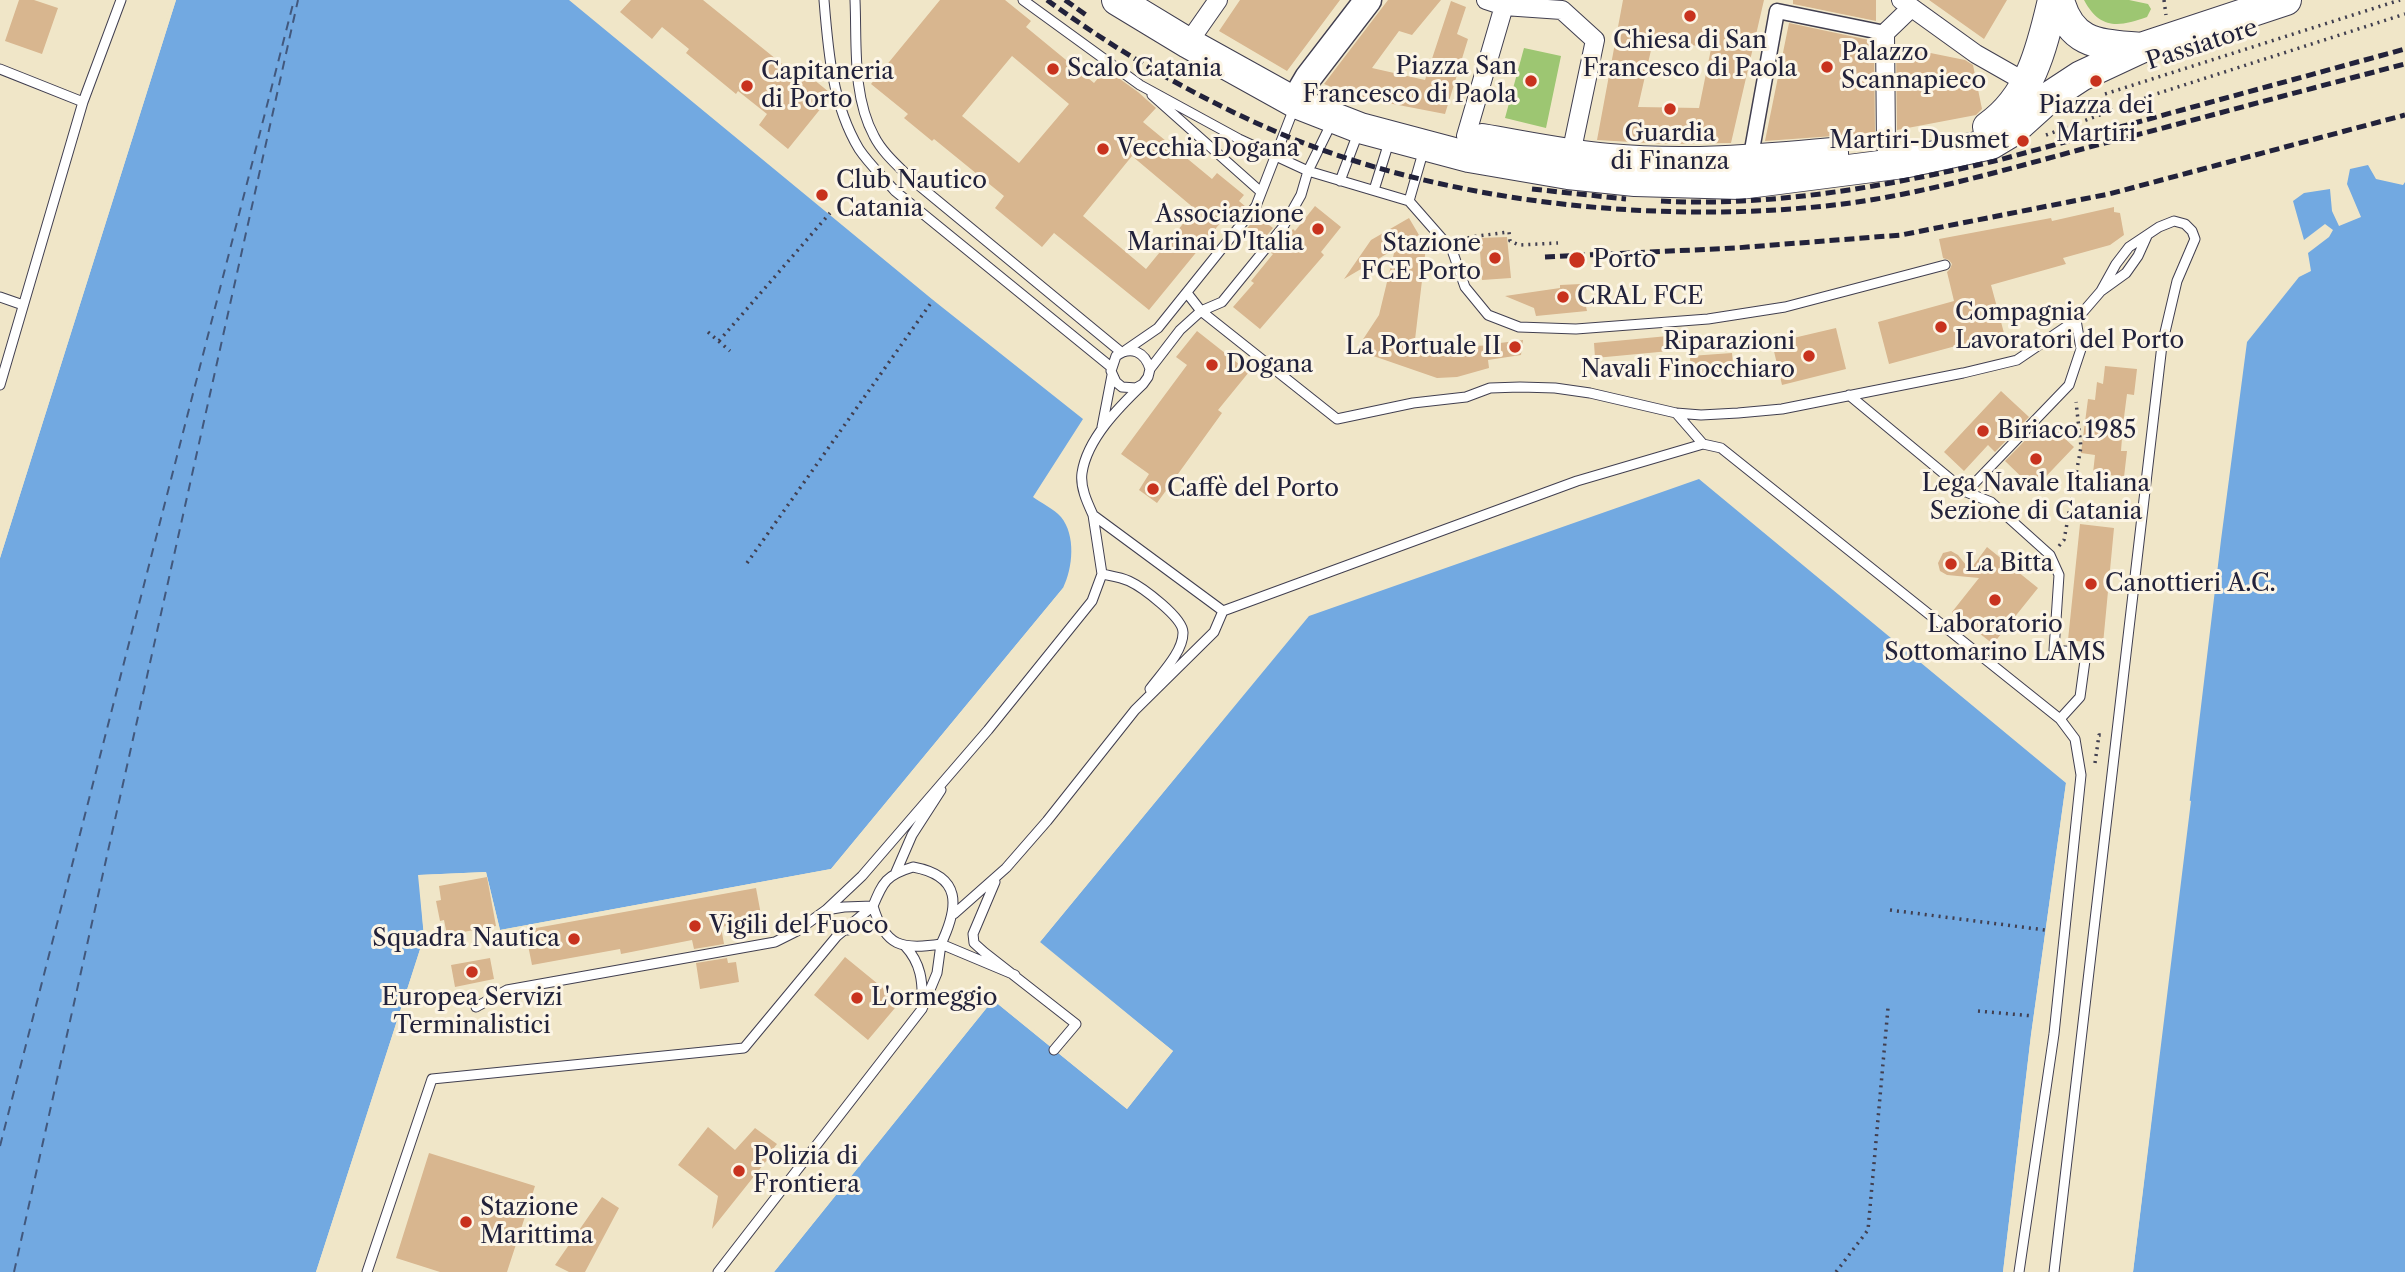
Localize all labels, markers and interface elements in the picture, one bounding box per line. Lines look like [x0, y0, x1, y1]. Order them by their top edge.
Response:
marker: Chiesa di San Francesco di Paola [1682, 8, 1698, 24]
street label: Passiatore [2143, 13, 2261, 77]
place label: Chiesa di San Francesco di Paola [1583, 27, 1797, 83]
place label: Palazzo Scannapieco [1841, 39, 1986, 95]
place label: Piazza San Francesco di Paola [1303, 53, 1517, 109]
place label: Scalo Catania [1067, 55, 1222, 83]
place label: Capitaneria di Porto [761, 58, 894, 114]
marker: Palazzo Scannapieco [1819, 59, 1835, 75]
marker: Scalo Catania [1045, 61, 1061, 77]
marker: Piazza San Francesco di Paola [1523, 73, 1539, 89]
marker: Piazza dei Martiri [2088, 73, 2104, 89]
marker: Capitaneria di Porto [739, 78, 755, 94]
place label: Piazza dei Martiri [2039, 92, 2153, 148]
marker: Guardia di Finanza [1662, 101, 1678, 117]
place label: Guardia di Finanza [1611, 120, 1729, 176]
place label: Martiri-Dusmet [1829, 127, 2009, 155]
marker: Martiri-Dusmet [2015, 133, 2031, 149]
place label: Vecchia Dogana [1117, 135, 1299, 163]
marker: Vecchia Dogana [1095, 141, 1111, 157]
place label: Club Nautico Catania [836, 167, 987, 223]
marker: Club Nautico Catania [814, 187, 830, 203]
place label: Associazione Marinai D'Italia [1127, 201, 1304, 257]
marker: Associazione Marinai D'Italia [1310, 221, 1326, 237]
place label: Stazione FCE Porto [1361, 230, 1481, 286]
place label: Porto [1593, 246, 1656, 274]
marker: Stazione FCE Porto [1487, 250, 1503, 266]
marker: Porto [1567, 250, 1587, 270]
place label: CRAL FCE [1577, 283, 1704, 311]
marker: CRAL FCE [1555, 289, 1571, 305]
place label: Compagnia Lavoratori del Porto [1955, 299, 2184, 355]
marker: Compagnia Lavoratori del Porto [1933, 319, 1949, 335]
place label: Riparazioni Navali Finocchiaro [1581, 328, 1795, 384]
place label: La Portuale II [1345, 333, 1501, 361]
marker: La Portuale II [1507, 339, 1523, 355]
marker: Riparazioni Navali Finocchiaro [1801, 348, 1817, 364]
place label: Dogana [1226, 351, 1313, 379]
marker: Dogana [1204, 357, 1220, 373]
place label: Biriaco 1985 [1997, 417, 2136, 445]
marker: Biriaco 1985 [1975, 423, 1991, 439]
marker: Lega Navale Italiana Sezione di Catania [2028, 451, 2044, 467]
place label: Lega Navale Italiana Sezione di Catania [1922, 470, 2150, 526]
place label: Caffè del Porto [1167, 475, 1339, 503]
marker: Caffè del Porto [1145, 481, 1161, 497]
place label: La Bitta [1965, 550, 2053, 578]
marker: La Bitta [1943, 556, 1959, 572]
place label: Canottieri A.C. [2105, 570, 2276, 598]
marker: Canottieri A.C. [2083, 576, 2099, 592]
marker: Laboratorio Sottomarino LAMS [1987, 592, 2003, 608]
place label: Laboratorio Sottomarino LAMS [1884, 611, 2106, 667]
place label: Vigili del Fuoco [709, 912, 888, 940]
marker: Vigili del Fuoco [687, 918, 703, 934]
place label: Squadra Nautica [372, 925, 560, 953]
marker: Squadra Nautica [566, 931, 582, 947]
marker: Europea Servizi Terminalistici [464, 964, 480, 980]
place label: Europea Servizi Terminalistici [381, 984, 563, 1040]
place label: L'ormeggio [871, 984, 997, 1012]
marker: L'ormeggio [849, 990, 865, 1006]
place label: Polizia di Frontiera [753, 1143, 860, 1199]
marker: Polizia di Frontiera [731, 1163, 747, 1179]
place label: Stazione Marittima [480, 1194, 593, 1250]
marker: Stazione Marittima [458, 1214, 474, 1230]

